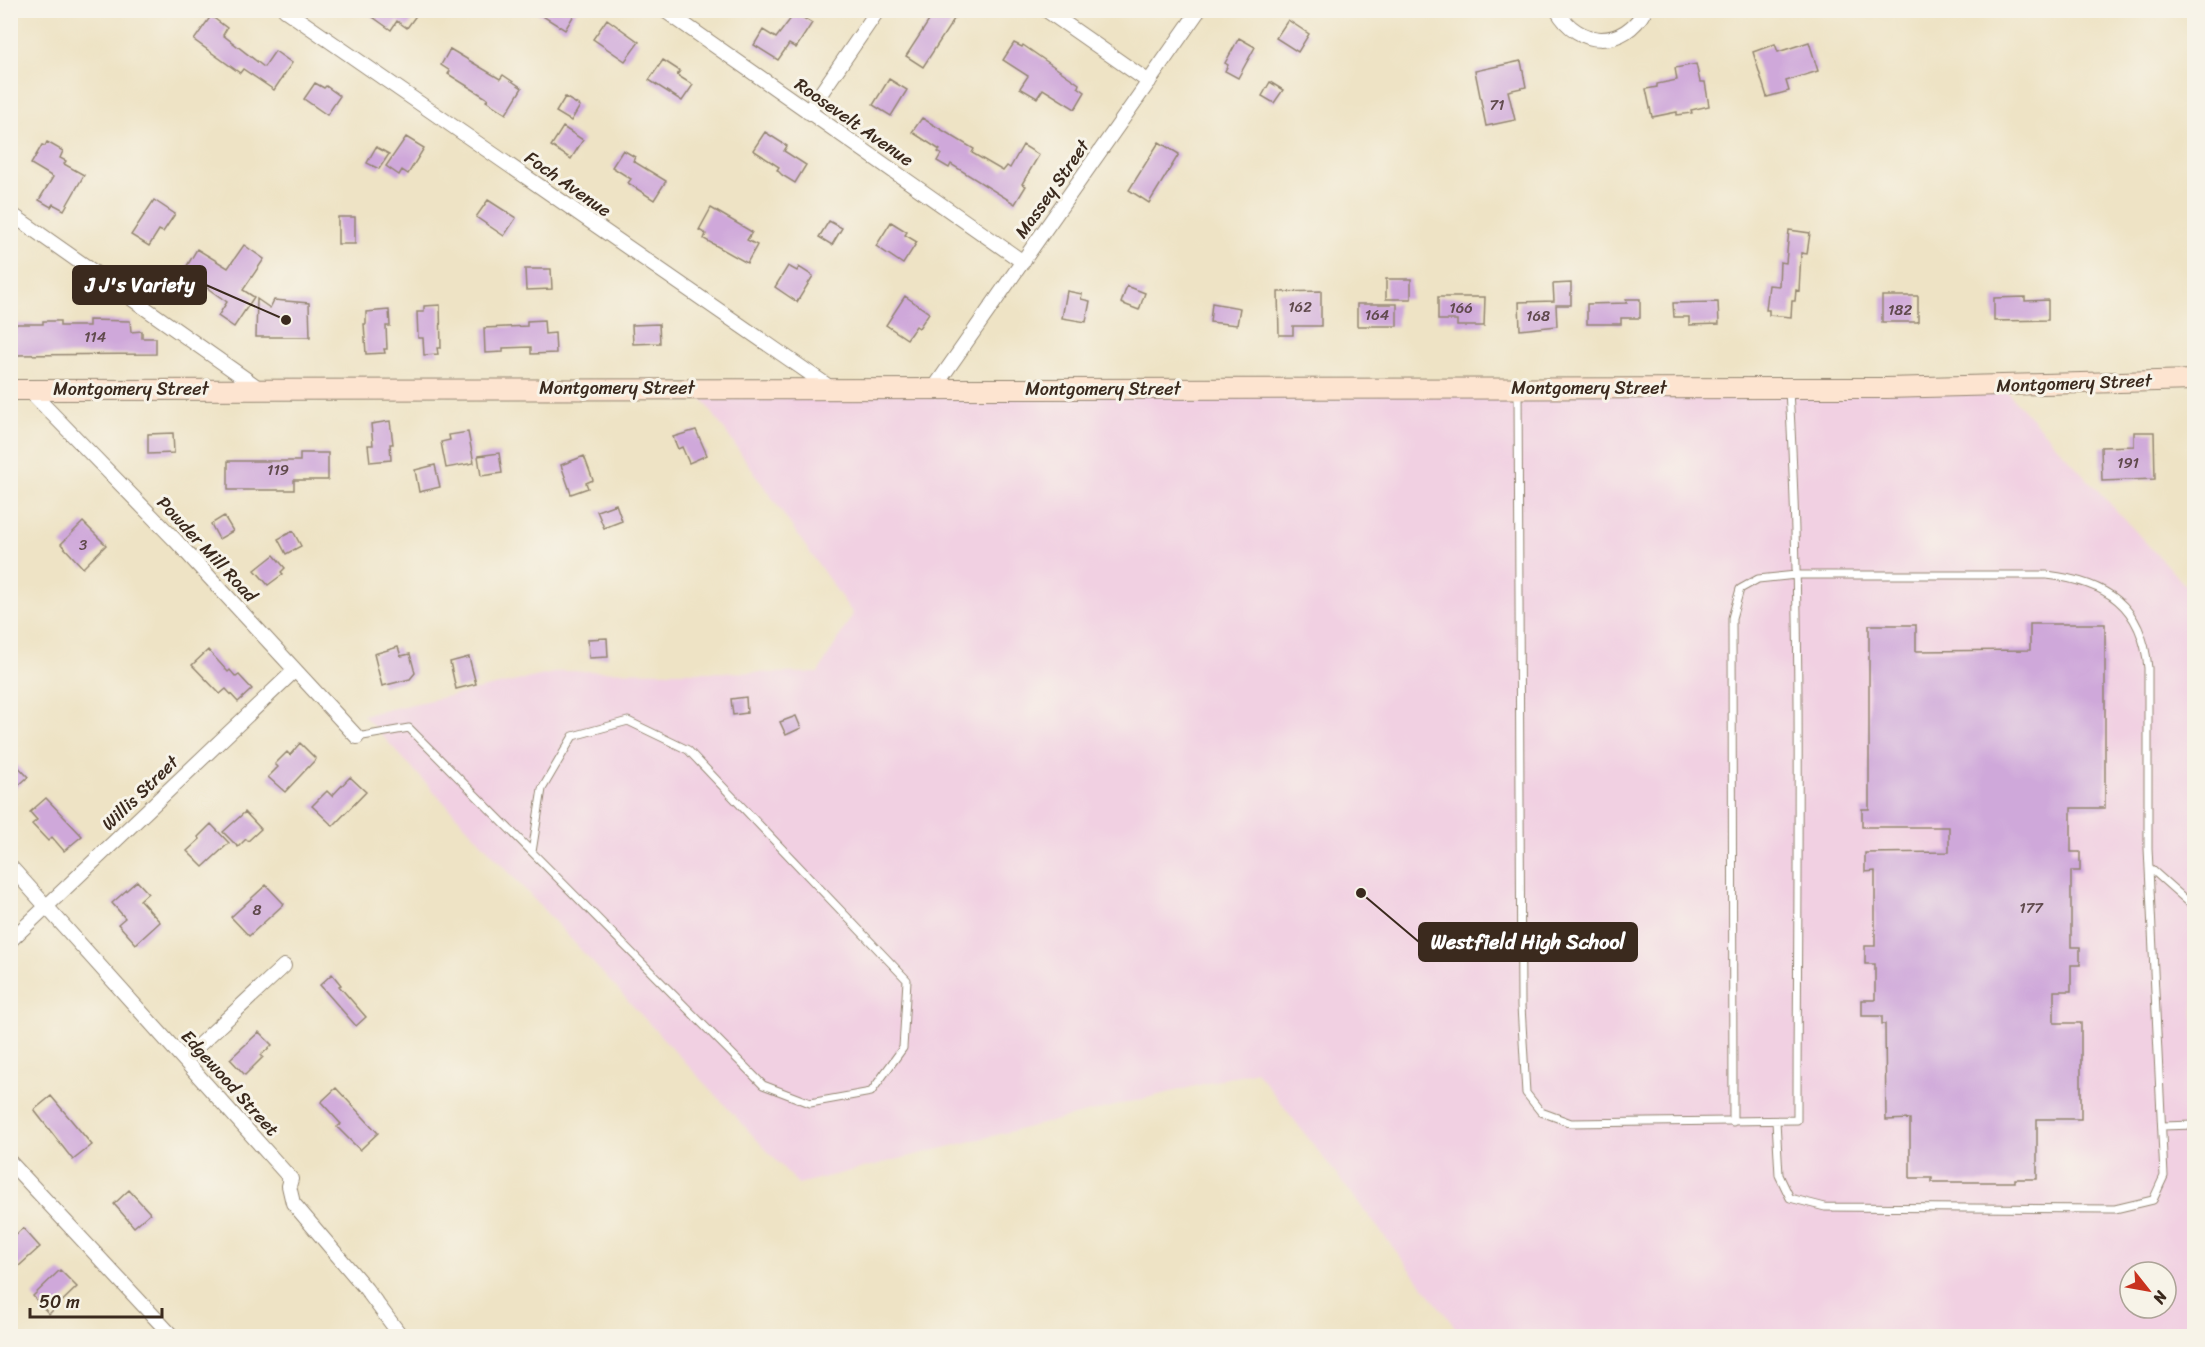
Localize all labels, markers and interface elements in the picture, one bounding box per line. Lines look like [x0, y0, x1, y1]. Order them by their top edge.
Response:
street label: Roosevelt Avenue [788, 69, 920, 175]
house number: 71 [1489, 92, 1505, 118]
street label: Massey Street [1006, 132, 1099, 245]
street label: Foch Avenue [518, 142, 618, 226]
callout: J J's Variety [73, 266, 206, 304]
text: J J's Variety [84, 268, 195, 303]
house number: 162 [1288, 294, 1312, 320]
house number: 166 [1449, 295, 1473, 321]
house number: 182 [1888, 297, 1912, 323]
house number: 164 [1365, 302, 1389, 328]
house number: 168 [1526, 303, 1550, 329]
house number: 114 [84, 324, 106, 350]
street label: Montgomery Street [1996, 364, 2153, 402]
street label: Montgomery Street [539, 372, 696, 404]
street label: Montgomery Street [1511, 372, 1668, 404]
street label: Montgomery Street [53, 373, 210, 405]
street label: Montgomery Street [1025, 373, 1182, 405]
house number: 191 [2117, 450, 2139, 476]
house number: 119 [267, 457, 289, 483]
street label: Powder Mill Road [149, 488, 266, 611]
house number: 3 [79, 532, 87, 558]
street label: Willis Street [94, 747, 187, 839]
house number: 177 [2019, 895, 2044, 921]
house number: 8 [252, 897, 262, 923]
callout: Westfield High School [1419, 923, 1637, 961]
text: Westfield High School [1431, 925, 1627, 960]
street label: Edgewood Street [173, 1022, 287, 1144]
north arrow [2118, 1260, 2178, 1320]
scale bar [30, 1281, 162, 1319]
text: N [2145, 1284, 2176, 1310]
text: 50 m [39, 1286, 80, 1318]

